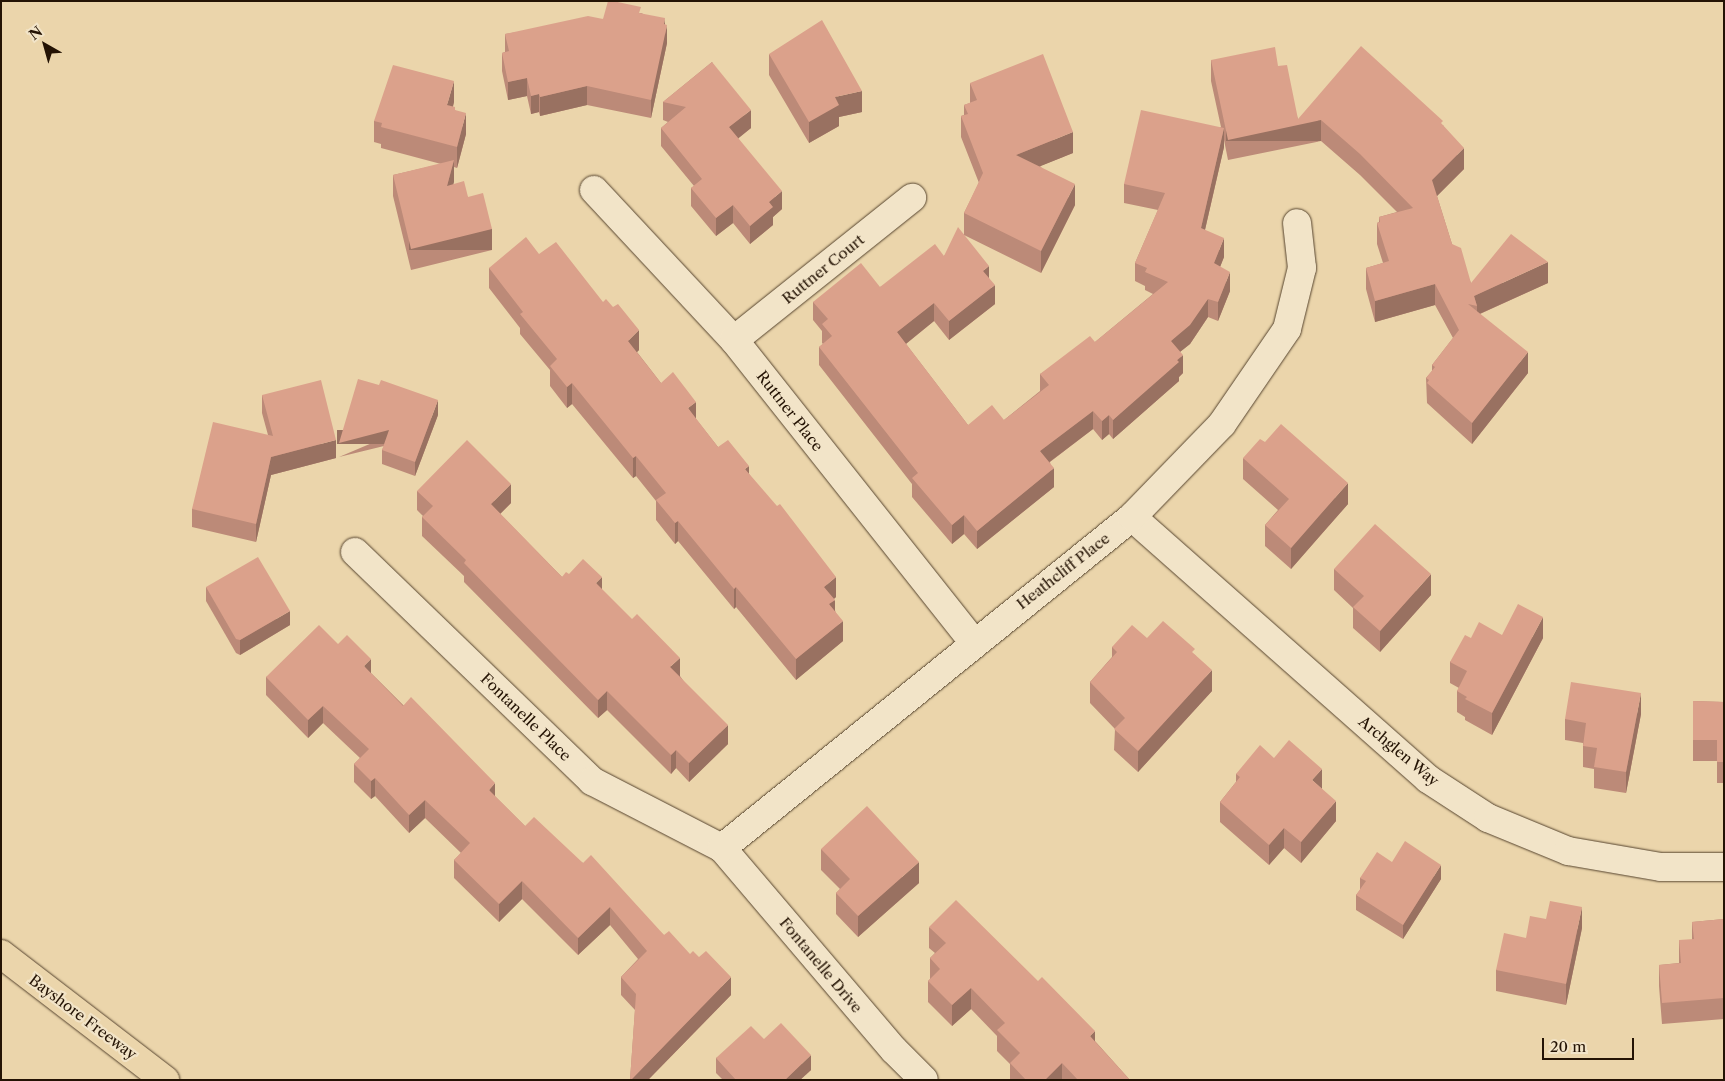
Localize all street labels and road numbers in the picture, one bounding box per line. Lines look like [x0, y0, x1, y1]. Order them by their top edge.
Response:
street label: Ruttner Court [778, 230, 868, 308]
street label: Ruttner Place [753, 367, 827, 455]
street label: Heathcliff Place [1013, 529, 1113, 613]
street label: Fontanelle Place [477, 669, 575, 765]
street label: Archglen Way [1355, 712, 1443, 790]
street label: Fontanelle Drive [776, 914, 866, 1016]
street label: Bayshore Freeway [26, 971, 140, 1063]

